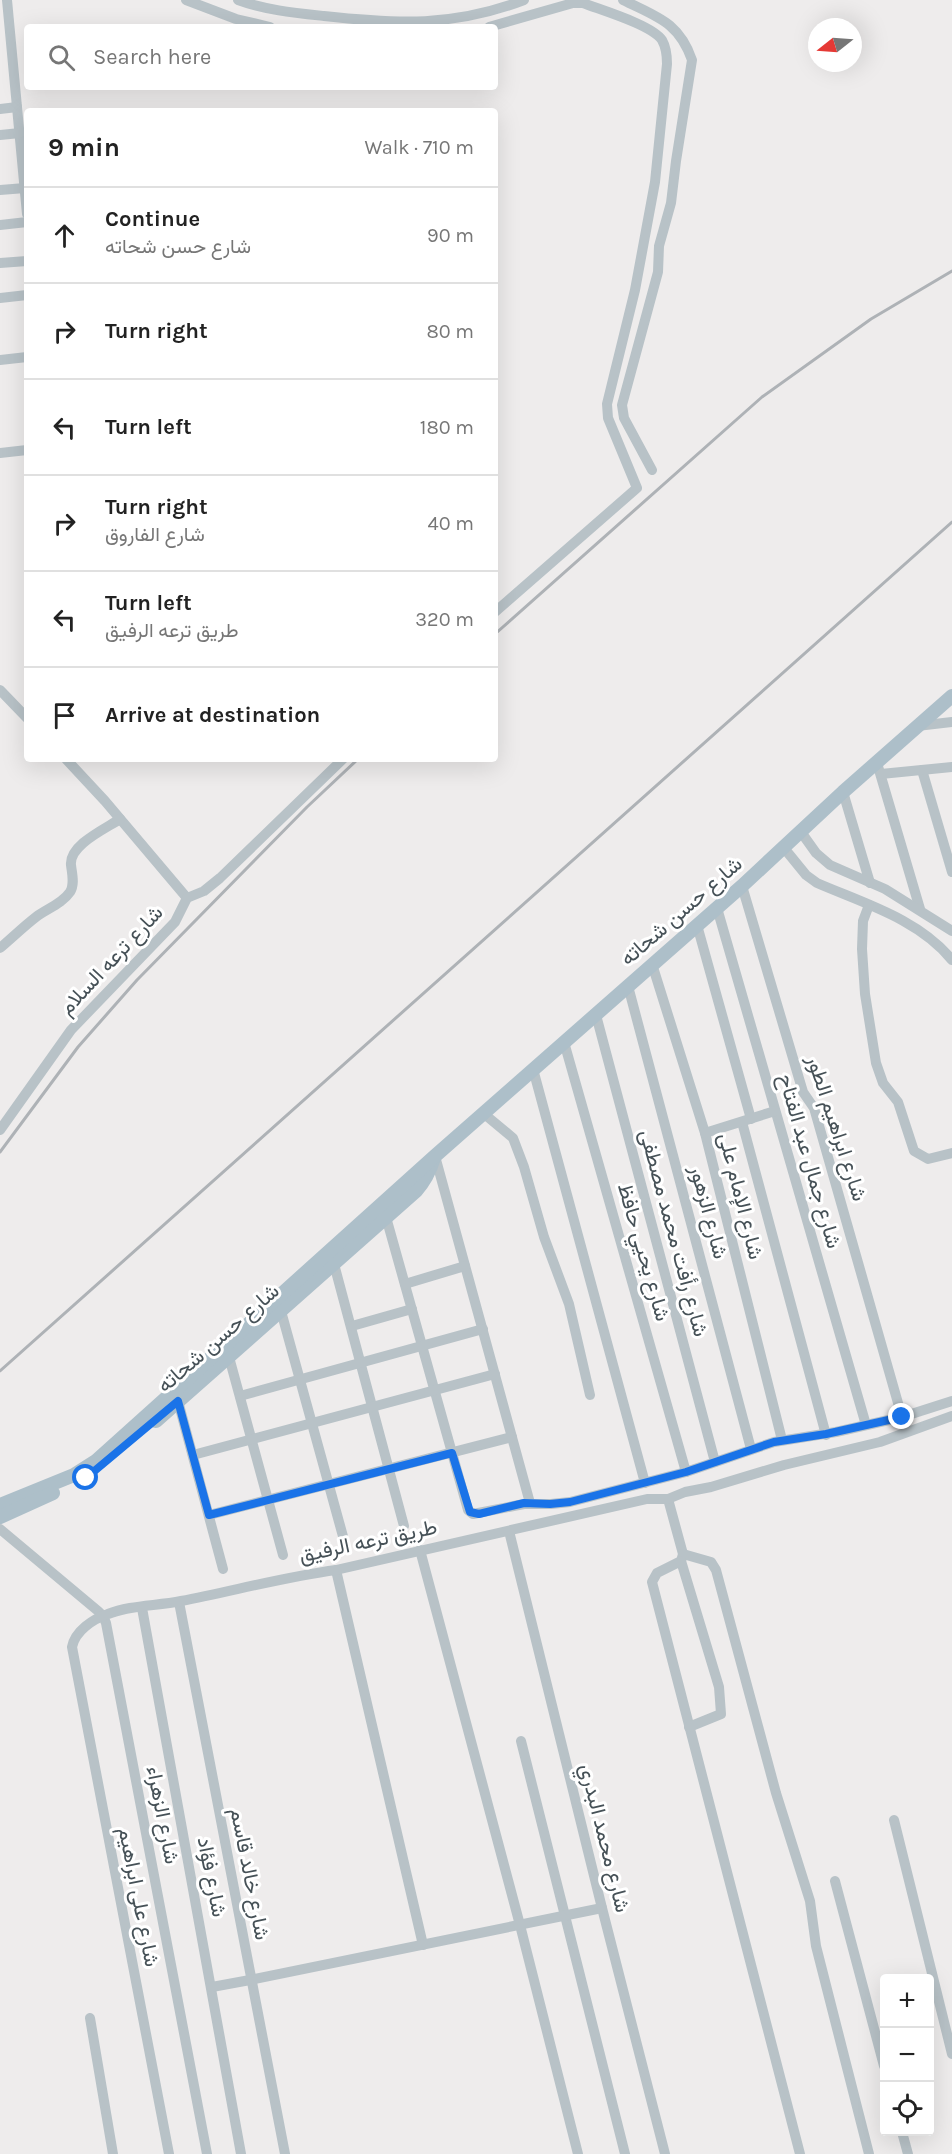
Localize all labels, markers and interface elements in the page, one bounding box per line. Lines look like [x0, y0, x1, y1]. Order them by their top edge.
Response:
north arrow [808, 18, 862, 72]
search box [24, 24, 498, 90]
icon: search [45, 41, 78, 74]
text: Search here [93, 44, 211, 70]
text: 9 min [48, 132, 120, 163]
text: Walk · 710 m [364, 136, 474, 159]
text: Continue [105, 206, 200, 232]
icon: ahead [48, 219, 81, 252]
text: 90 m [427, 224, 474, 247]
text: شارع حسن شحاته [105, 235, 251, 258]
icon: right [48, 315, 81, 348]
text: Turn right [105, 318, 208, 344]
text: 80 m [426, 320, 474, 343]
icon: left [48, 411, 81, 444]
text: Turn left [105, 414, 192, 440]
text: 180 m [420, 416, 474, 439]
text: Turn right [105, 494, 208, 520]
icon: right [48, 507, 81, 540]
text: 40 m [428, 512, 474, 535]
text: شارع الفاروق [105, 523, 205, 546]
text: Turn left [105, 590, 192, 616]
icon: left [48, 603, 81, 636]
text: 320 m [415, 608, 474, 631]
text: طريق ترعه الرفيق [105, 619, 239, 642]
icon: arrive [48, 699, 81, 732]
text: Arrive at destination [105, 702, 320, 728]
street label: شارع حسن شحاته [615, 852, 748, 972]
street label: شارع ترعه السلام [54, 900, 169, 1021]
street label: شارع ابراهيم الطور [800, 1051, 872, 1205]
street label: شارع جمال عبد الفتاح [772, 1071, 846, 1252]
street label: شارع رأفت محمد مصطفى [633, 1127, 713, 1340]
street label: شارع الإمام على [712, 1130, 768, 1262]
street label: شارع الزهور [683, 1162, 733, 1262]
street label: شارع يحيي حافظ [608, 1180, 675, 1325]
street label: شارع حسن شحاته [152, 1279, 285, 1399]
route end [888, 1403, 914, 1429]
route start [72, 1464, 98, 1490]
street label: طريق ترعه الرفيق [297, 1515, 439, 1568]
street label: شارع محمد البدري [570, 1761, 635, 1916]
street label: شارع الزهراء [140, 1764, 184, 1866]
street label: شارع خالد قاسم [223, 1806, 275, 1942]
street label: شارع على ابراهيم [112, 1825, 164, 1969]
street label: شارع فؤاد [191, 1835, 232, 1919]
map controls [880, 1974, 934, 2136]
button: + [880, 1974, 934, 2028]
button: − [880, 2028, 934, 2082]
button: locate [880, 2082, 934, 2136]

